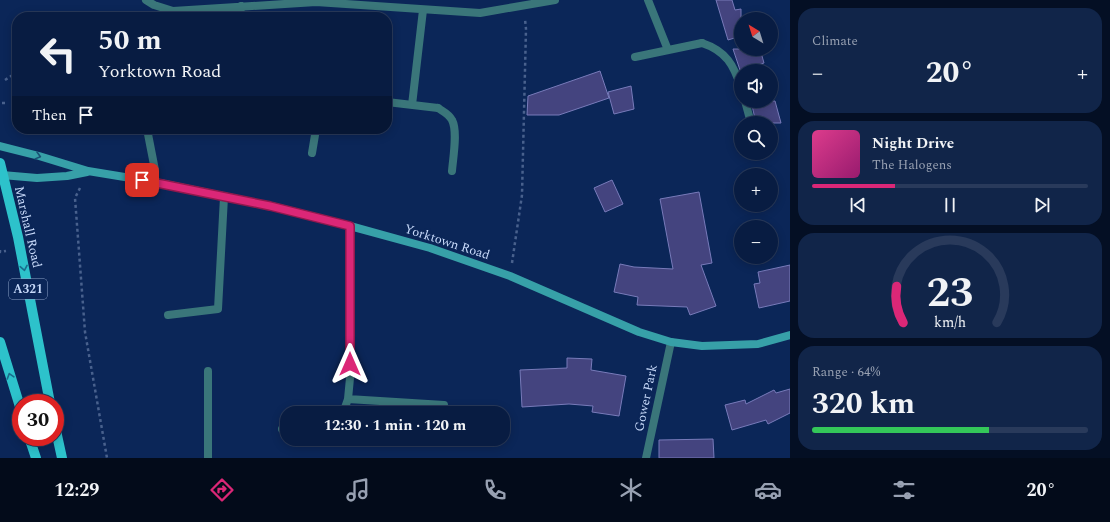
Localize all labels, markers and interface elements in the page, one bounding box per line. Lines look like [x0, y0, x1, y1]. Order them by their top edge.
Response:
north arrow [734, 12, 778, 56]
map controls [734, 12, 778, 264]
text: 50 m [98, 19, 162, 62]
icon: left [32, 28, 84, 80]
text: Climate [812, 31, 858, 51]
text: 20° [926, 50, 974, 96]
text: − [812, 57, 823, 90]
text: + [1077, 57, 1088, 90]
text: Yorktown Road [98, 58, 221, 85]
button: sound [734, 64, 778, 108]
text: Then [32, 104, 67, 127]
icon: arrive [75, 104, 97, 126]
button: search [734, 116, 778, 160]
text: Night Drive [872, 132, 954, 155]
one-way arrow [34, 151, 41, 160]
text: The Halogens [872, 155, 952, 175]
pin [125, 163, 159, 197]
button: + [734, 168, 778, 212]
icon: arrive [131, 169, 153, 191]
street label: Marshall Road [9, 184, 47, 270]
icon: previous [847, 194, 869, 216]
icon: pause [939, 194, 961, 216]
icon: next [1031, 194, 1053, 216]
street label: Yorktown Road [402, 219, 492, 265]
button: − [734, 220, 778, 264]
text: 23 [927, 262, 973, 325]
one-way arrow [19, 264, 28, 271]
road number: A321 [9, 279, 47, 299]
text: km/h [934, 312, 966, 334]
position arrow [329, 343, 371, 385]
text: Range · 64% [812, 362, 880, 382]
street label: Gower Park [629, 363, 663, 433]
one-way arrow [7, 373, 15, 380]
text: 320 km [812, 381, 915, 427]
speed limit sign: 30 [12, 394, 64, 446]
text: 12:30 · 1 min · 120 m [324, 414, 466, 437]
icon: directions [208, 476, 236, 504]
icon: music [344, 476, 372, 504]
icon: phone [481, 476, 509, 504]
icon: climate [617, 476, 645, 504]
icon: car [754, 476, 782, 504]
icon: filters [890, 476, 918, 504]
text: 12:29 [54, 477, 99, 504]
text: 20° [1027, 477, 1056, 504]

